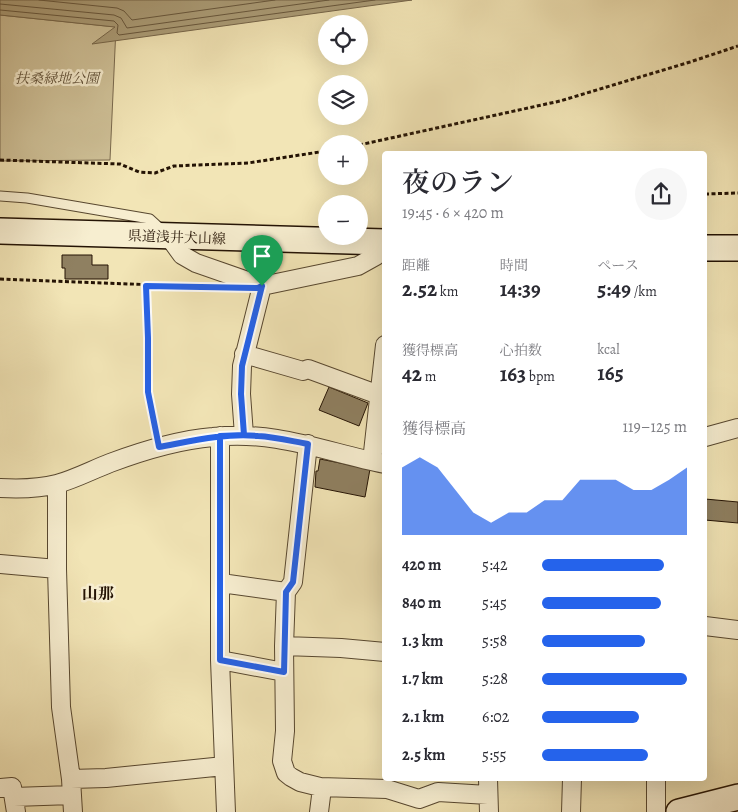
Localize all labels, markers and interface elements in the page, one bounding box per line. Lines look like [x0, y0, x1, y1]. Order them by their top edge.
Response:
map controls [318, 15, 368, 245]
button: locate [318, 15, 368, 65]
park label: 扶桑緑地公園 [15, 69, 101, 88]
button: layers [318, 75, 368, 125]
button: + [318, 135, 368, 185]
text: 夜のラン [402, 164, 514, 202]
button: share [635, 168, 687, 220]
button: − [318, 195, 368, 245]
text: 19:45 · 6 × 420 m [402, 202, 504, 224]
street label: 県道浅井犬山線 [128, 226, 226, 249]
pin [241, 235, 283, 286]
icon: arrive [248, 242, 276, 270]
text: 距離 [402, 256, 430, 275]
text: 時間 [500, 256, 528, 275]
text: ペース [597, 256, 639, 275]
text: 2.52 [402, 275, 437, 303]
text: 14:39 [500, 275, 541, 303]
text: 5:49 [597, 275, 631, 303]
text: km [437, 282, 458, 301]
text: /km [631, 282, 657, 301]
text: kcal [597, 340, 620, 359]
text: 獲得標高 [402, 341, 458, 360]
text: 心拍数 [500, 341, 542, 360]
text: 165 [597, 359, 624, 387]
text: 42 [402, 360, 422, 388]
text: 163 [500, 360, 526, 388]
text: m [422, 367, 436, 386]
text: bpm [526, 367, 555, 386]
text: 119–125 m [623, 416, 687, 438]
text: 獲得標高 [402, 418, 466, 440]
text: 420 m [402, 554, 442, 576]
text: 5:42 [482, 554, 508, 576]
district label: 山那 [82, 583, 114, 605]
text: 840 m [402, 592, 441, 614]
text: 5:45 [482, 592, 507, 614]
text: 1.3 km [402, 630, 443, 652]
text: 5:58 [482, 630, 507, 652]
text: 1.7 km [402, 668, 443, 690]
text: 5:28 [482, 668, 508, 690]
text: 2.1 km [402, 706, 444, 728]
text: 6:02 [482, 706, 509, 728]
text: 2.5 km [402, 744, 445, 766]
text: 5:55 [482, 744, 506, 766]

